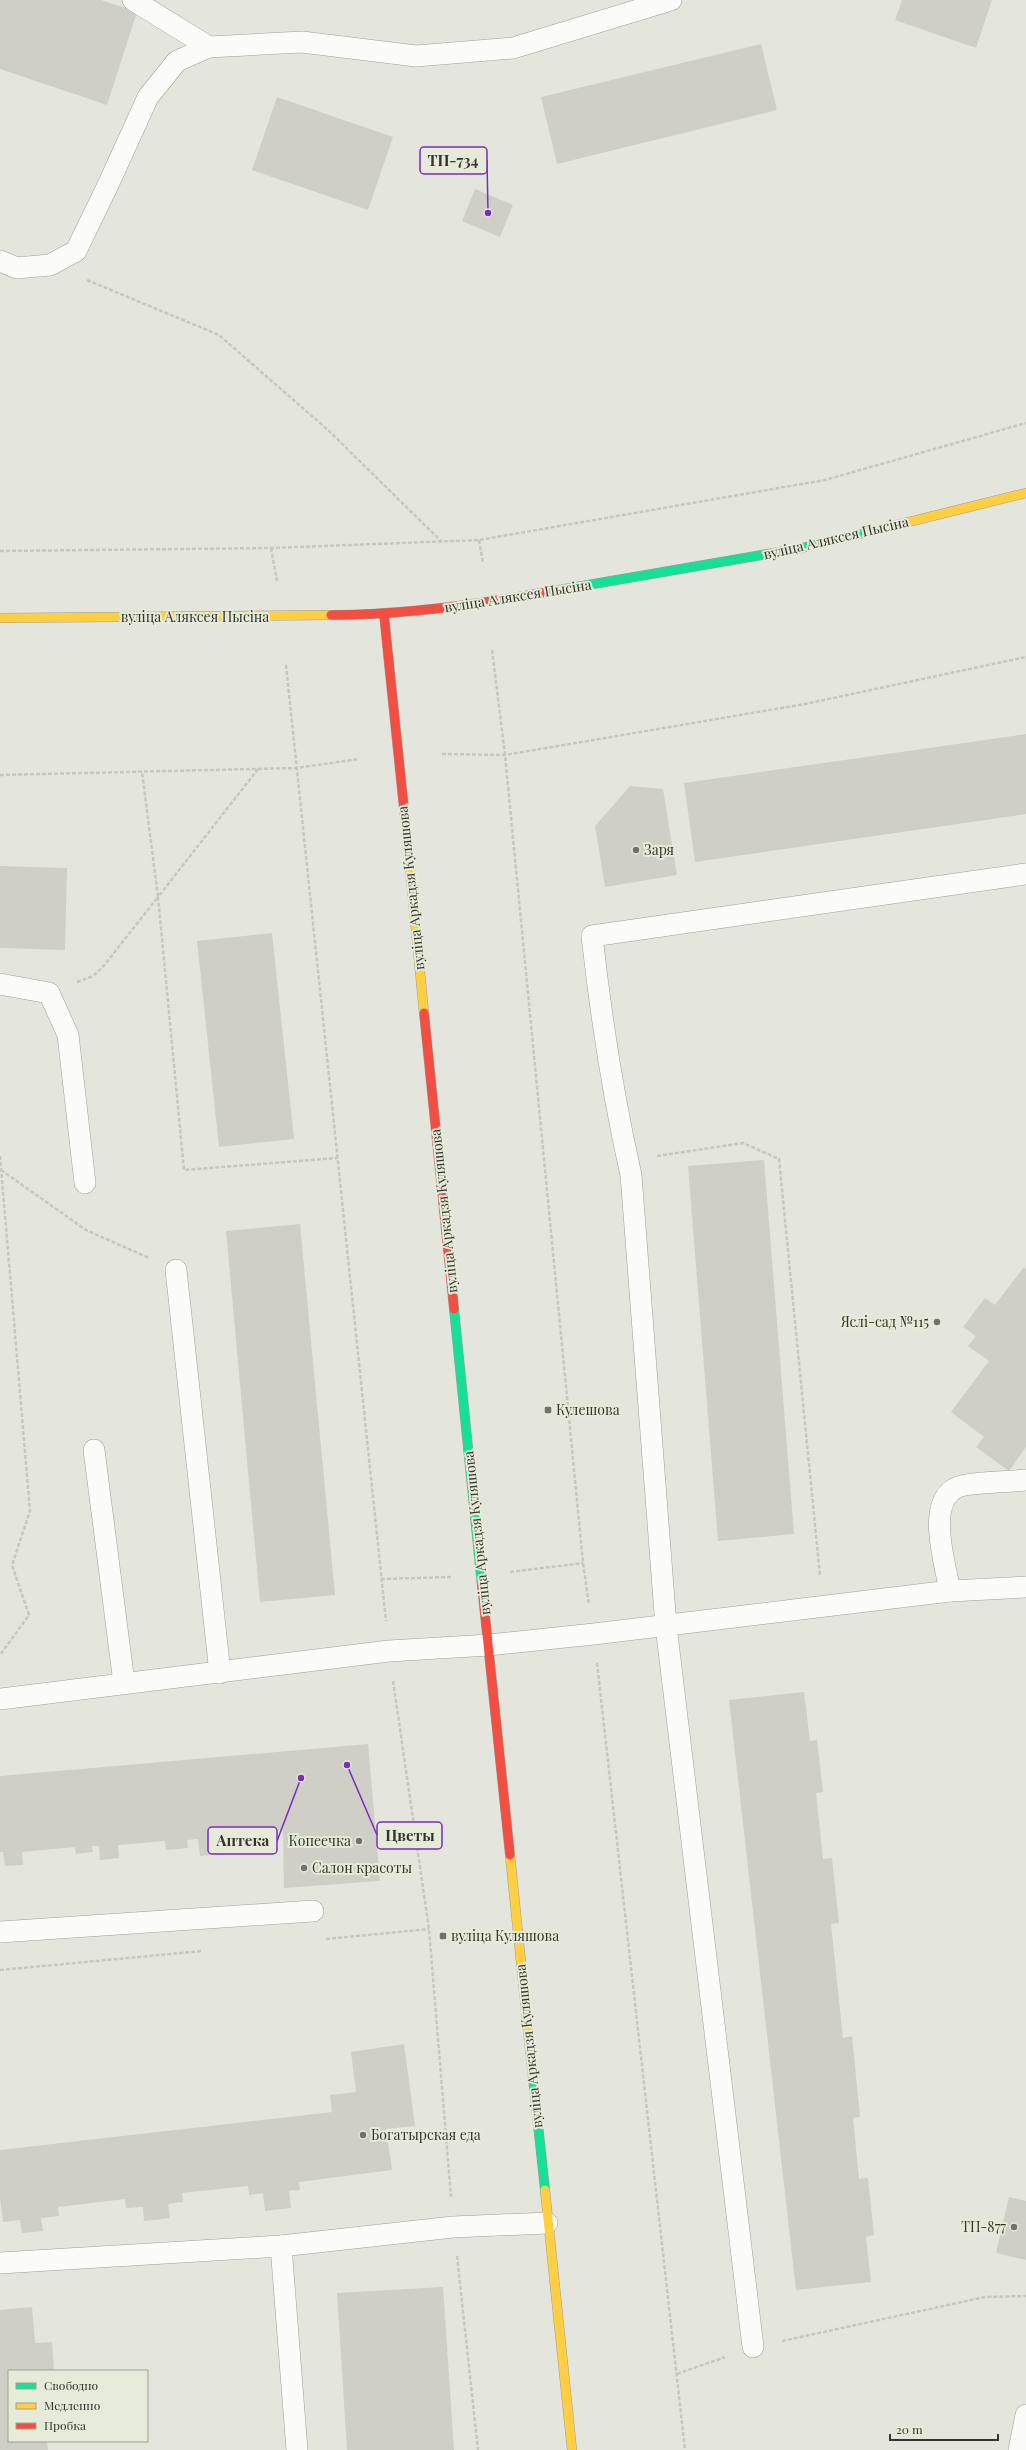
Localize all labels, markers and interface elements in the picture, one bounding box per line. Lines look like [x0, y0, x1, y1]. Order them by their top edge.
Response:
callout: ТП-734 [420, 147, 487, 174]
text: ТП-734 [427, 150, 479, 170]
street label: вуліца Аляксея Пысіна [761, 512, 910, 563]
street label: вуліца Аляксея Пысіна [443, 574, 593, 617]
street label: вуліца Аляксея Пысіна [121, 607, 269, 626]
street label: вуліца Аркадзя Куляшова [392, 805, 429, 971]
place label: Заря [644, 840, 675, 859]
marker: Заря [631, 845, 641, 855]
street label: вуліца Аркадзя Куляшова [425, 1128, 462, 1294]
place label: Яслі-сад №115 [840, 1312, 929, 1331]
marker: Яслі-сад №115 [932, 1317, 942, 1327]
place label: Кулешова [556, 1400, 620, 1419]
marker: Кулешова [543, 1405, 553, 1415]
street label: вуліца Аркадзя Куляшова [458, 1450, 495, 1616]
callout: Цветы [377, 1822, 442, 1849]
text: Цветы [385, 1825, 435, 1845]
callout: Аптека [208, 1827, 277, 1854]
text: Аптека [216, 1830, 270, 1850]
place label: Копеечка [288, 1831, 351, 1850]
marker: Копеечка [354, 1836, 364, 1846]
place label: Салон красоты [312, 1858, 413, 1877]
marker: Салон красоты [299, 1863, 309, 1873]
place label: вуліца Куляшова [451, 1926, 559, 1945]
marker: вуліца Куляшова [438, 1931, 448, 1941]
street label: вуліца Аркадзя Куляшова [510, 1963, 547, 2129]
place label: Богатырская еда [371, 2125, 481, 2144]
marker: Богатырская еда [358, 2130, 368, 2140]
place label: ТП-877 [961, 2217, 1006, 2236]
marker: ТП-877 [1009, 2222, 1019, 2232]
legend [8, 2370, 148, 2442]
text: Свободно [44, 2377, 99, 2393]
text: Медленно [44, 2397, 101, 2413]
scale bar [890, 2416, 998, 2442]
text: Пробка [44, 2417, 86, 2433]
text: 20 m [896, 2421, 923, 2437]

